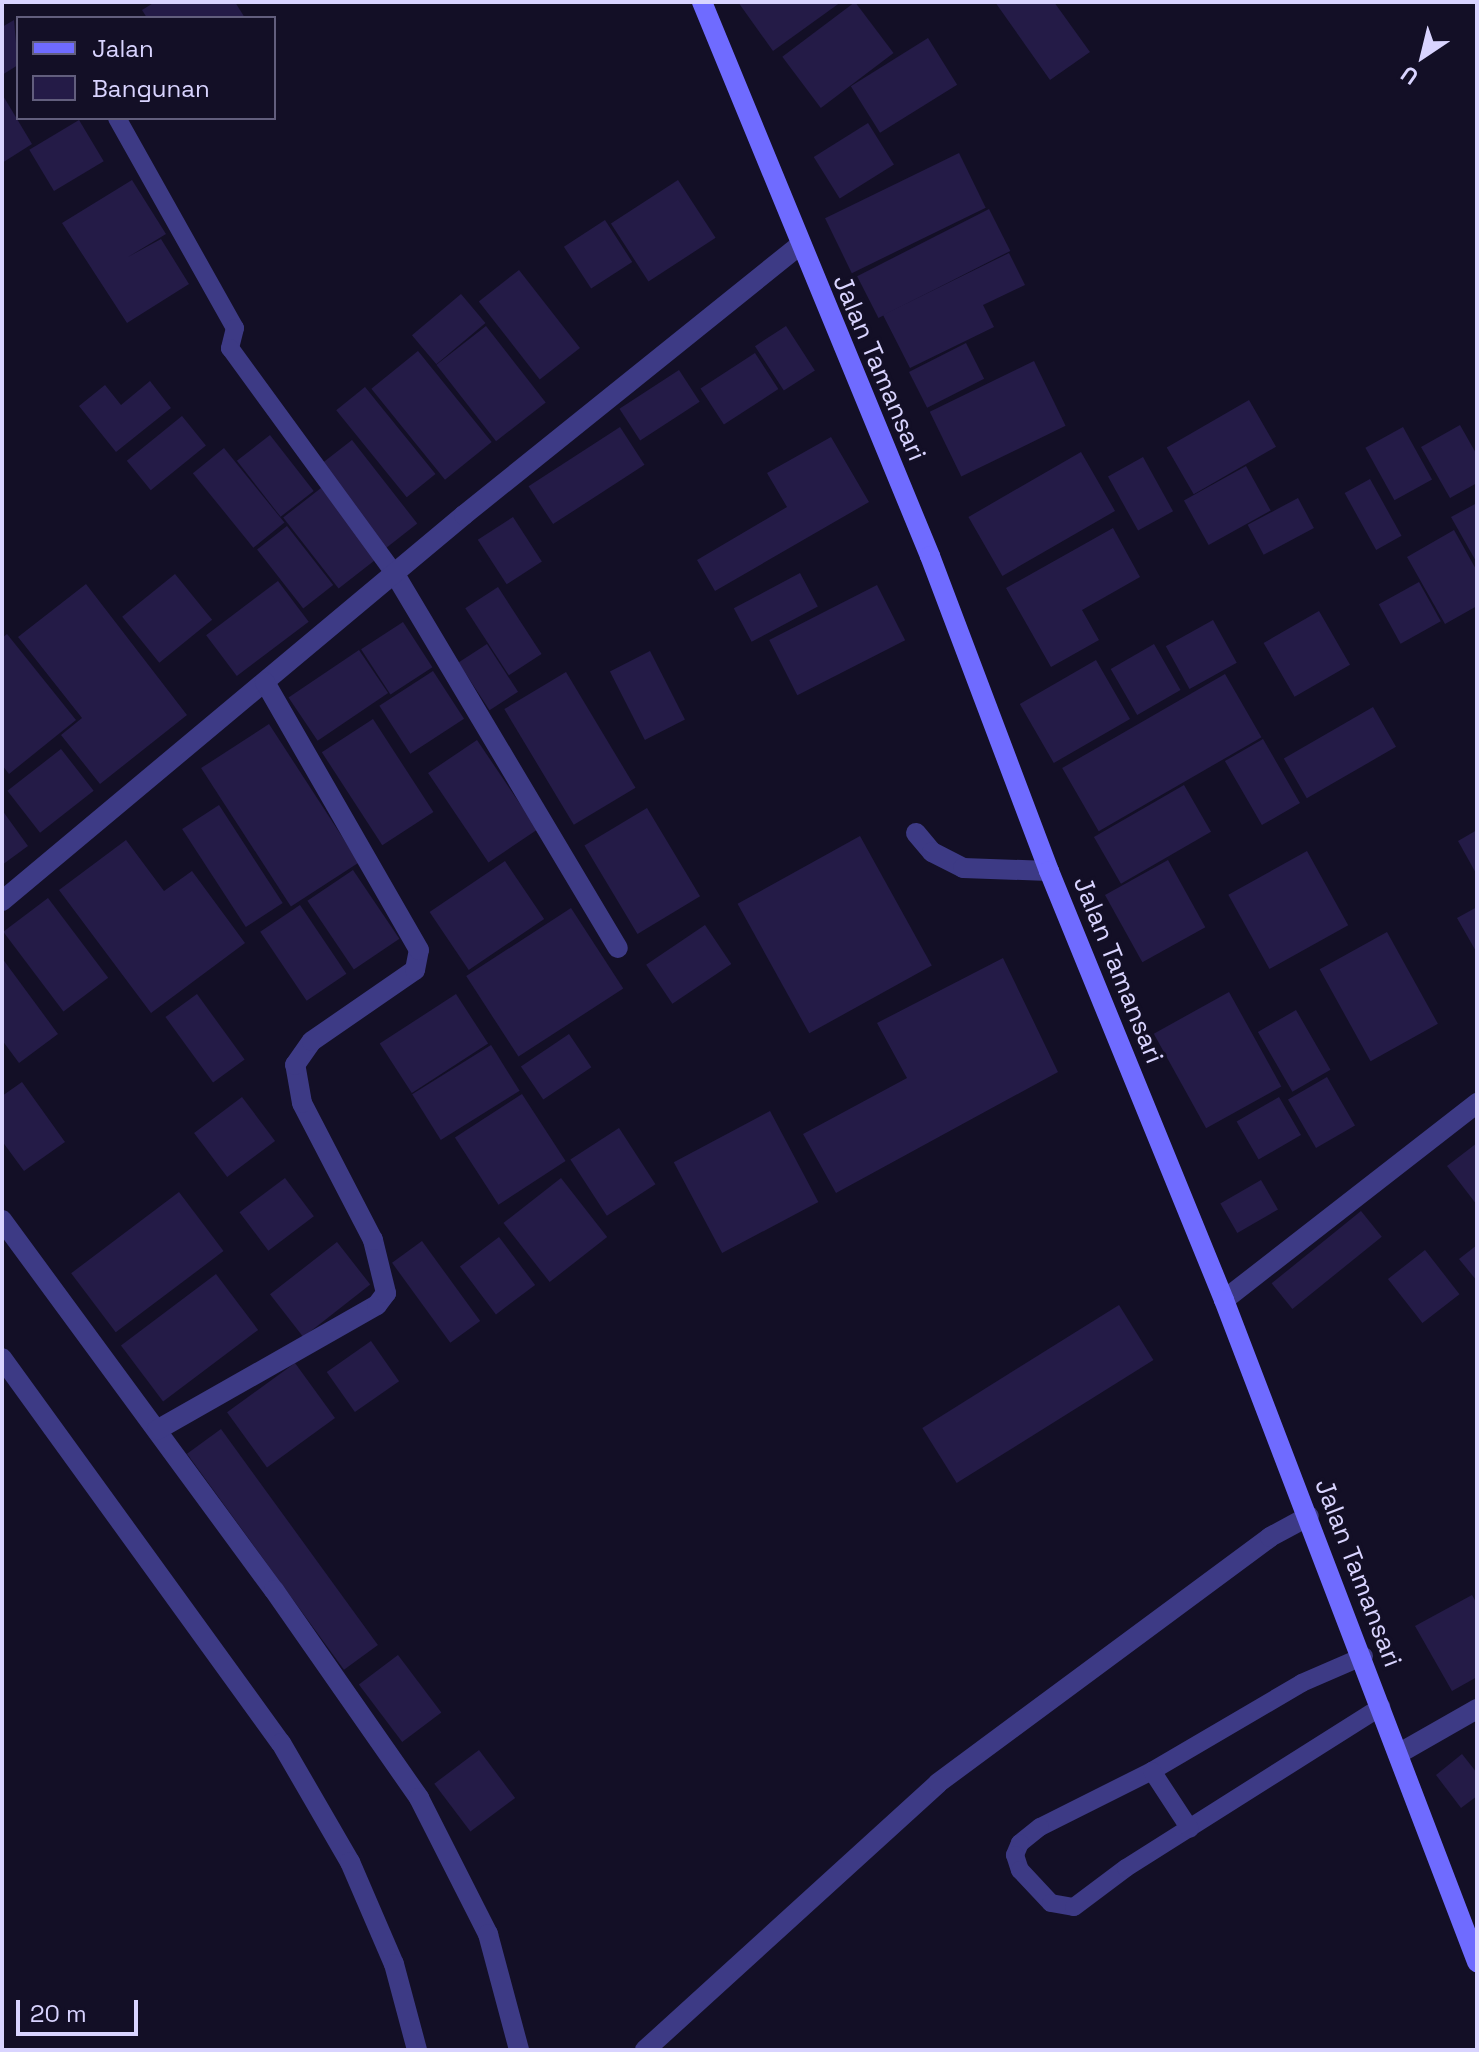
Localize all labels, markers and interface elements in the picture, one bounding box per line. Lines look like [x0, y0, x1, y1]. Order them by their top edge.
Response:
legend [16, 16, 276, 120]
north arrow [1383, 16, 1463, 96]
text: Jalan [92, 33, 154, 64]
text: U [1395, 60, 1423, 91]
text: Bangunan [92, 73, 210, 104]
street label: Jalan Tamansari [826, 270, 932, 466]
street label: Jalan Tamansari [1066, 872, 1170, 1068]
street label: Jalan Tamansari [1308, 1474, 1408, 1672]
scale bar [20, 1984, 142, 2034]
text: 20 m [30, 1998, 87, 2029]

